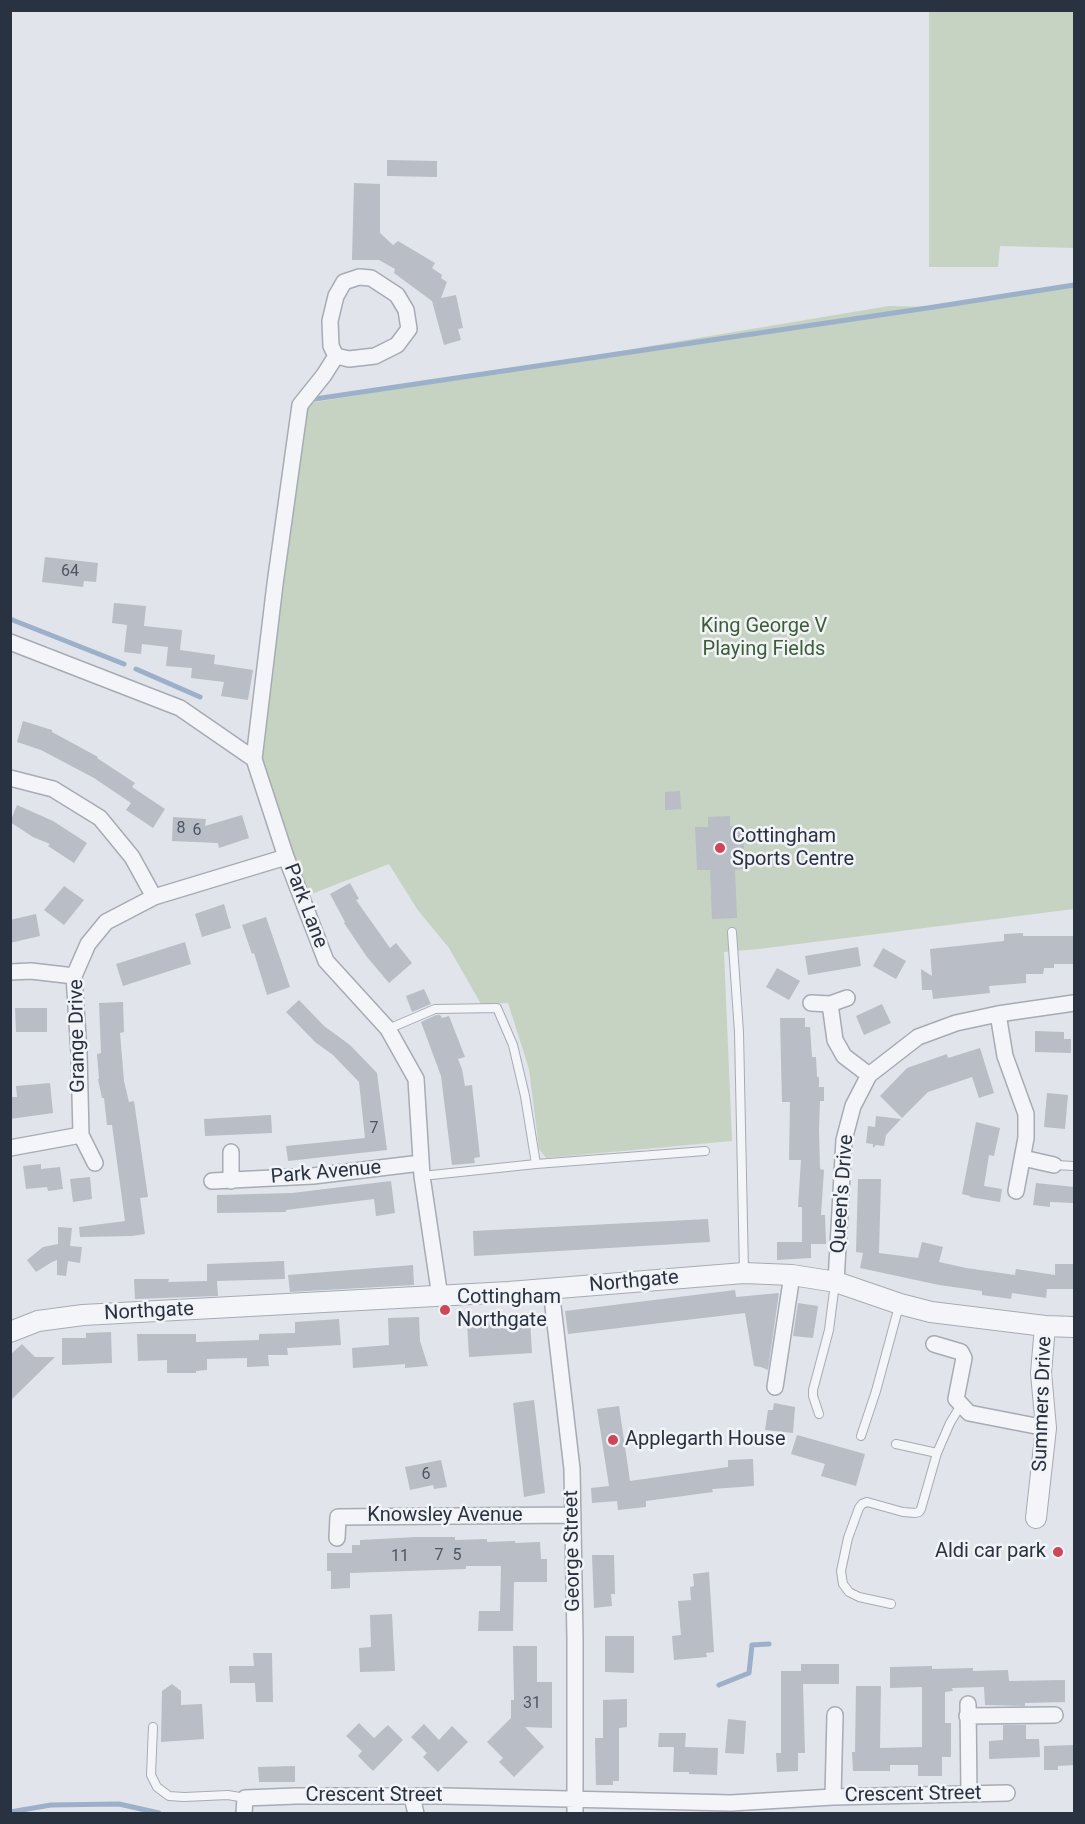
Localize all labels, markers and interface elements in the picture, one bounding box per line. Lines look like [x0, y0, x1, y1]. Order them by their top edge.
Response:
house number: 64 [61, 562, 79, 582]
park label: King George V Playing Fields [701, 615, 827, 662]
house number: 8 [177, 819, 185, 839]
house number: 6 [193, 821, 201, 841]
place label: Cottingham Sports Centre [732, 825, 854, 872]
marker: Cottingham Sports Centre [713, 841, 727, 855]
street label: Park Lane [278, 860, 332, 952]
street label: Grange Drive [65, 979, 91, 1093]
house number: 7 [370, 1119, 378, 1139]
street label: Queen's Drive [827, 1134, 859, 1254]
street label: Park Avenue [270, 1156, 382, 1190]
street label: Northgate [588, 1266, 680, 1298]
place label: Cottingham Northgate [457, 1286, 561, 1333]
street label: Northgate [104, 1298, 194, 1326]
marker: Cottingham Northgate [438, 1303, 452, 1317]
street label: Summers Drive [1029, 1336, 1057, 1472]
place label: Applegarth House [625, 1428, 785, 1452]
marker: Applegarth House [606, 1433, 620, 1447]
house number: 6 [422, 1465, 430, 1485]
street label: George Street [560, 1490, 586, 1612]
street label: Knowsley Avenue [367, 1504, 523, 1528]
place label: Aldi car park [935, 1540, 1046, 1564]
marker: Aldi car park [1051, 1545, 1065, 1559]
house number: 7 [435, 1546, 443, 1566]
house number: 5 [453, 1546, 461, 1566]
house number: 11 [391, 1547, 409, 1567]
house number: 31 [523, 1694, 541, 1714]
street label: Crescent Street [844, 1782, 982, 1808]
street label: Crescent Street [306, 1784, 442, 1808]

